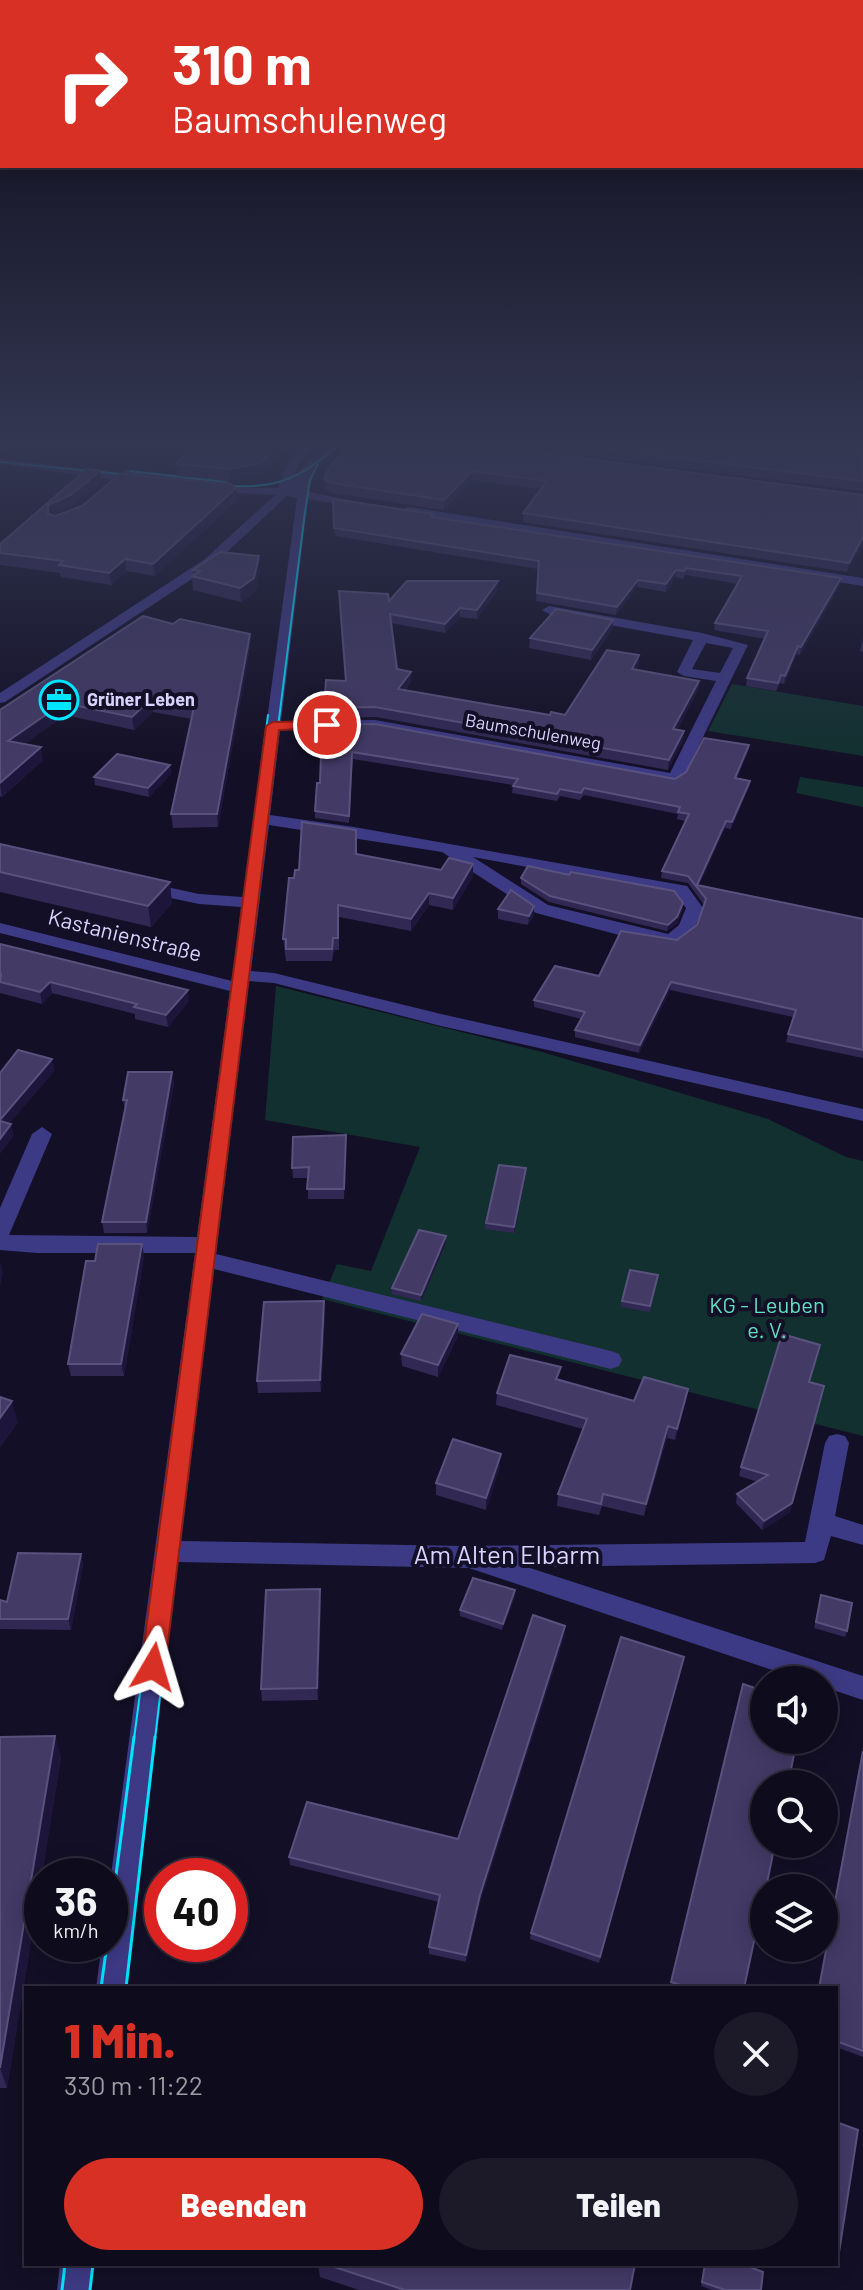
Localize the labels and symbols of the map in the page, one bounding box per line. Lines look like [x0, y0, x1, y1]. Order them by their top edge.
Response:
office icon: Grüner Leben [38, 679, 80, 721]
place label: Grüner Leben [87, 688, 195, 710]
pin [293, 691, 361, 759]
street label: Baumschulenweg [464, 708, 603, 754]
street label: Kastanienstraße [46, 902, 205, 966]
park label: KG - Leuben e. V. [709, 1291, 825, 1342]
street label: Am Alten Elbarm [414, 1538, 600, 1569]
position arrow [111, 1625, 195, 1709]
speed limit sign: 40 [144, 1858, 248, 1962]

